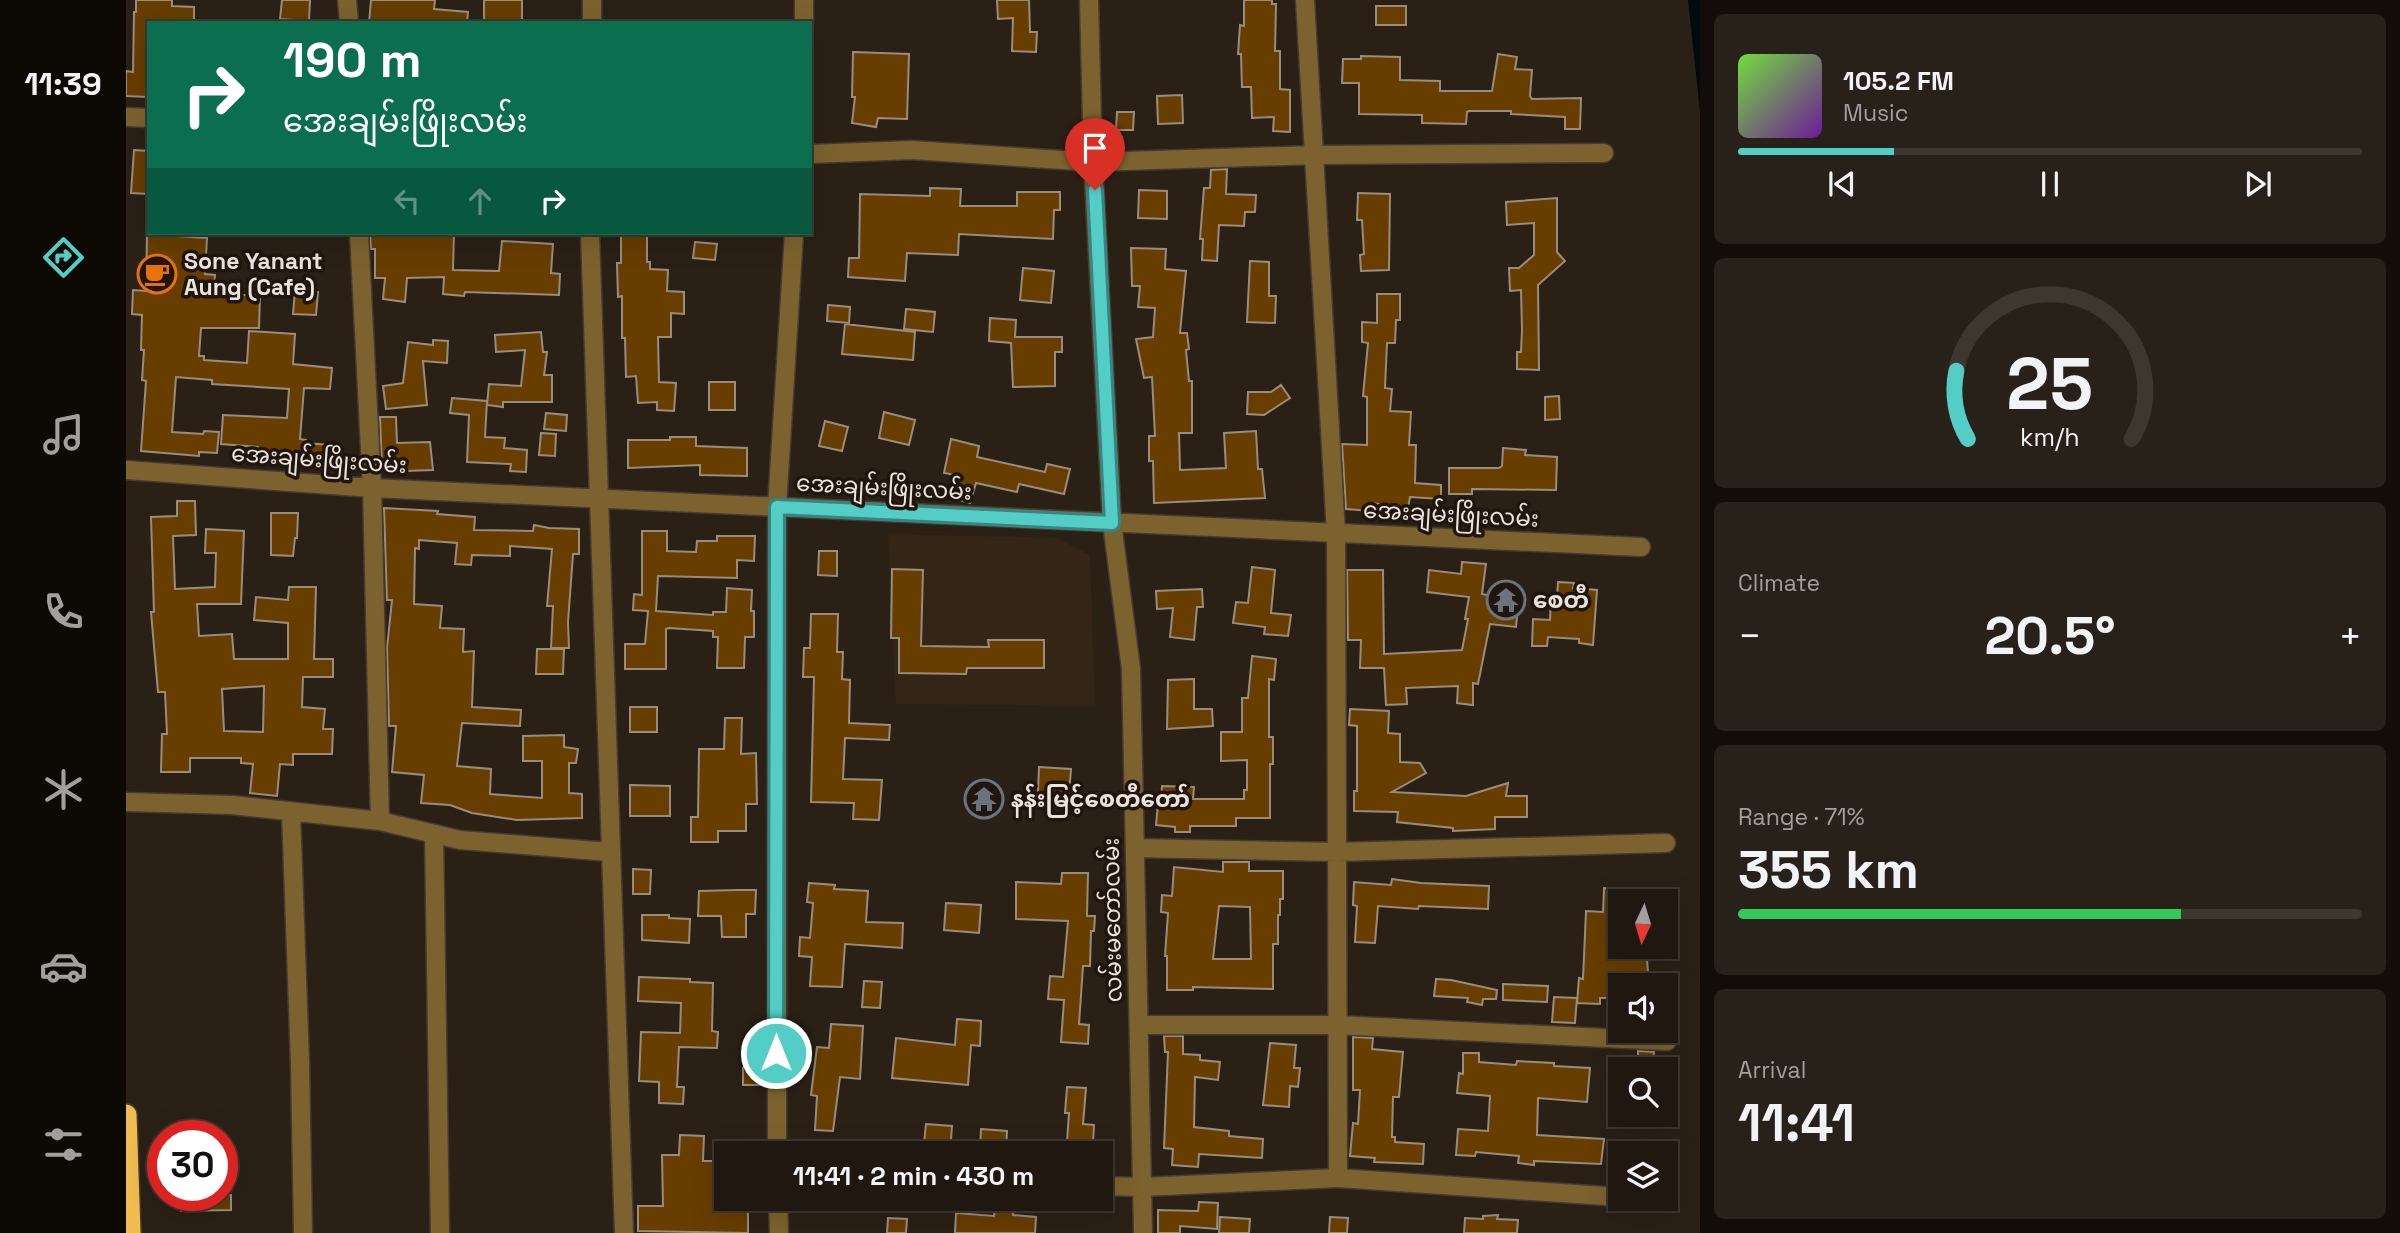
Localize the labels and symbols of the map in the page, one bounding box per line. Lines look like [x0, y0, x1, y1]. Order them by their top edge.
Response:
pin [1065, 118, 1125, 190]
place label: Sone Yanant Aung (Cafe) [184, 246, 323, 302]
cafe icon: Sone Yanant Aung (Cafe) [136, 253, 178, 295]
street label: အေးချမ်းဖြိုးလမ်း [230, 437, 408, 484]
street label: အေးချမ်းဖြိုးလမ်း [795, 466, 973, 511]
street label: အေးချမ်းဖြိုးလမ်း [1362, 493, 1540, 538]
temple icon: စေတီ [1485, 579, 1527, 621]
place label: စေတီ [1533, 584, 1589, 615]
temple icon: နန်းမြင့်စေတီတော် [963, 778, 1005, 820]
place label: နန်းမြင့်စေတီတော် [1011, 783, 1190, 818]
street label: လမ်းမတော်လမ်း [1095, 837, 1128, 1003]
north arrow [1608, 889, 1678, 959]
position arrow [739, 1016, 813, 1090]
speed limit sign: 30 [147, 1120, 238, 1211]

